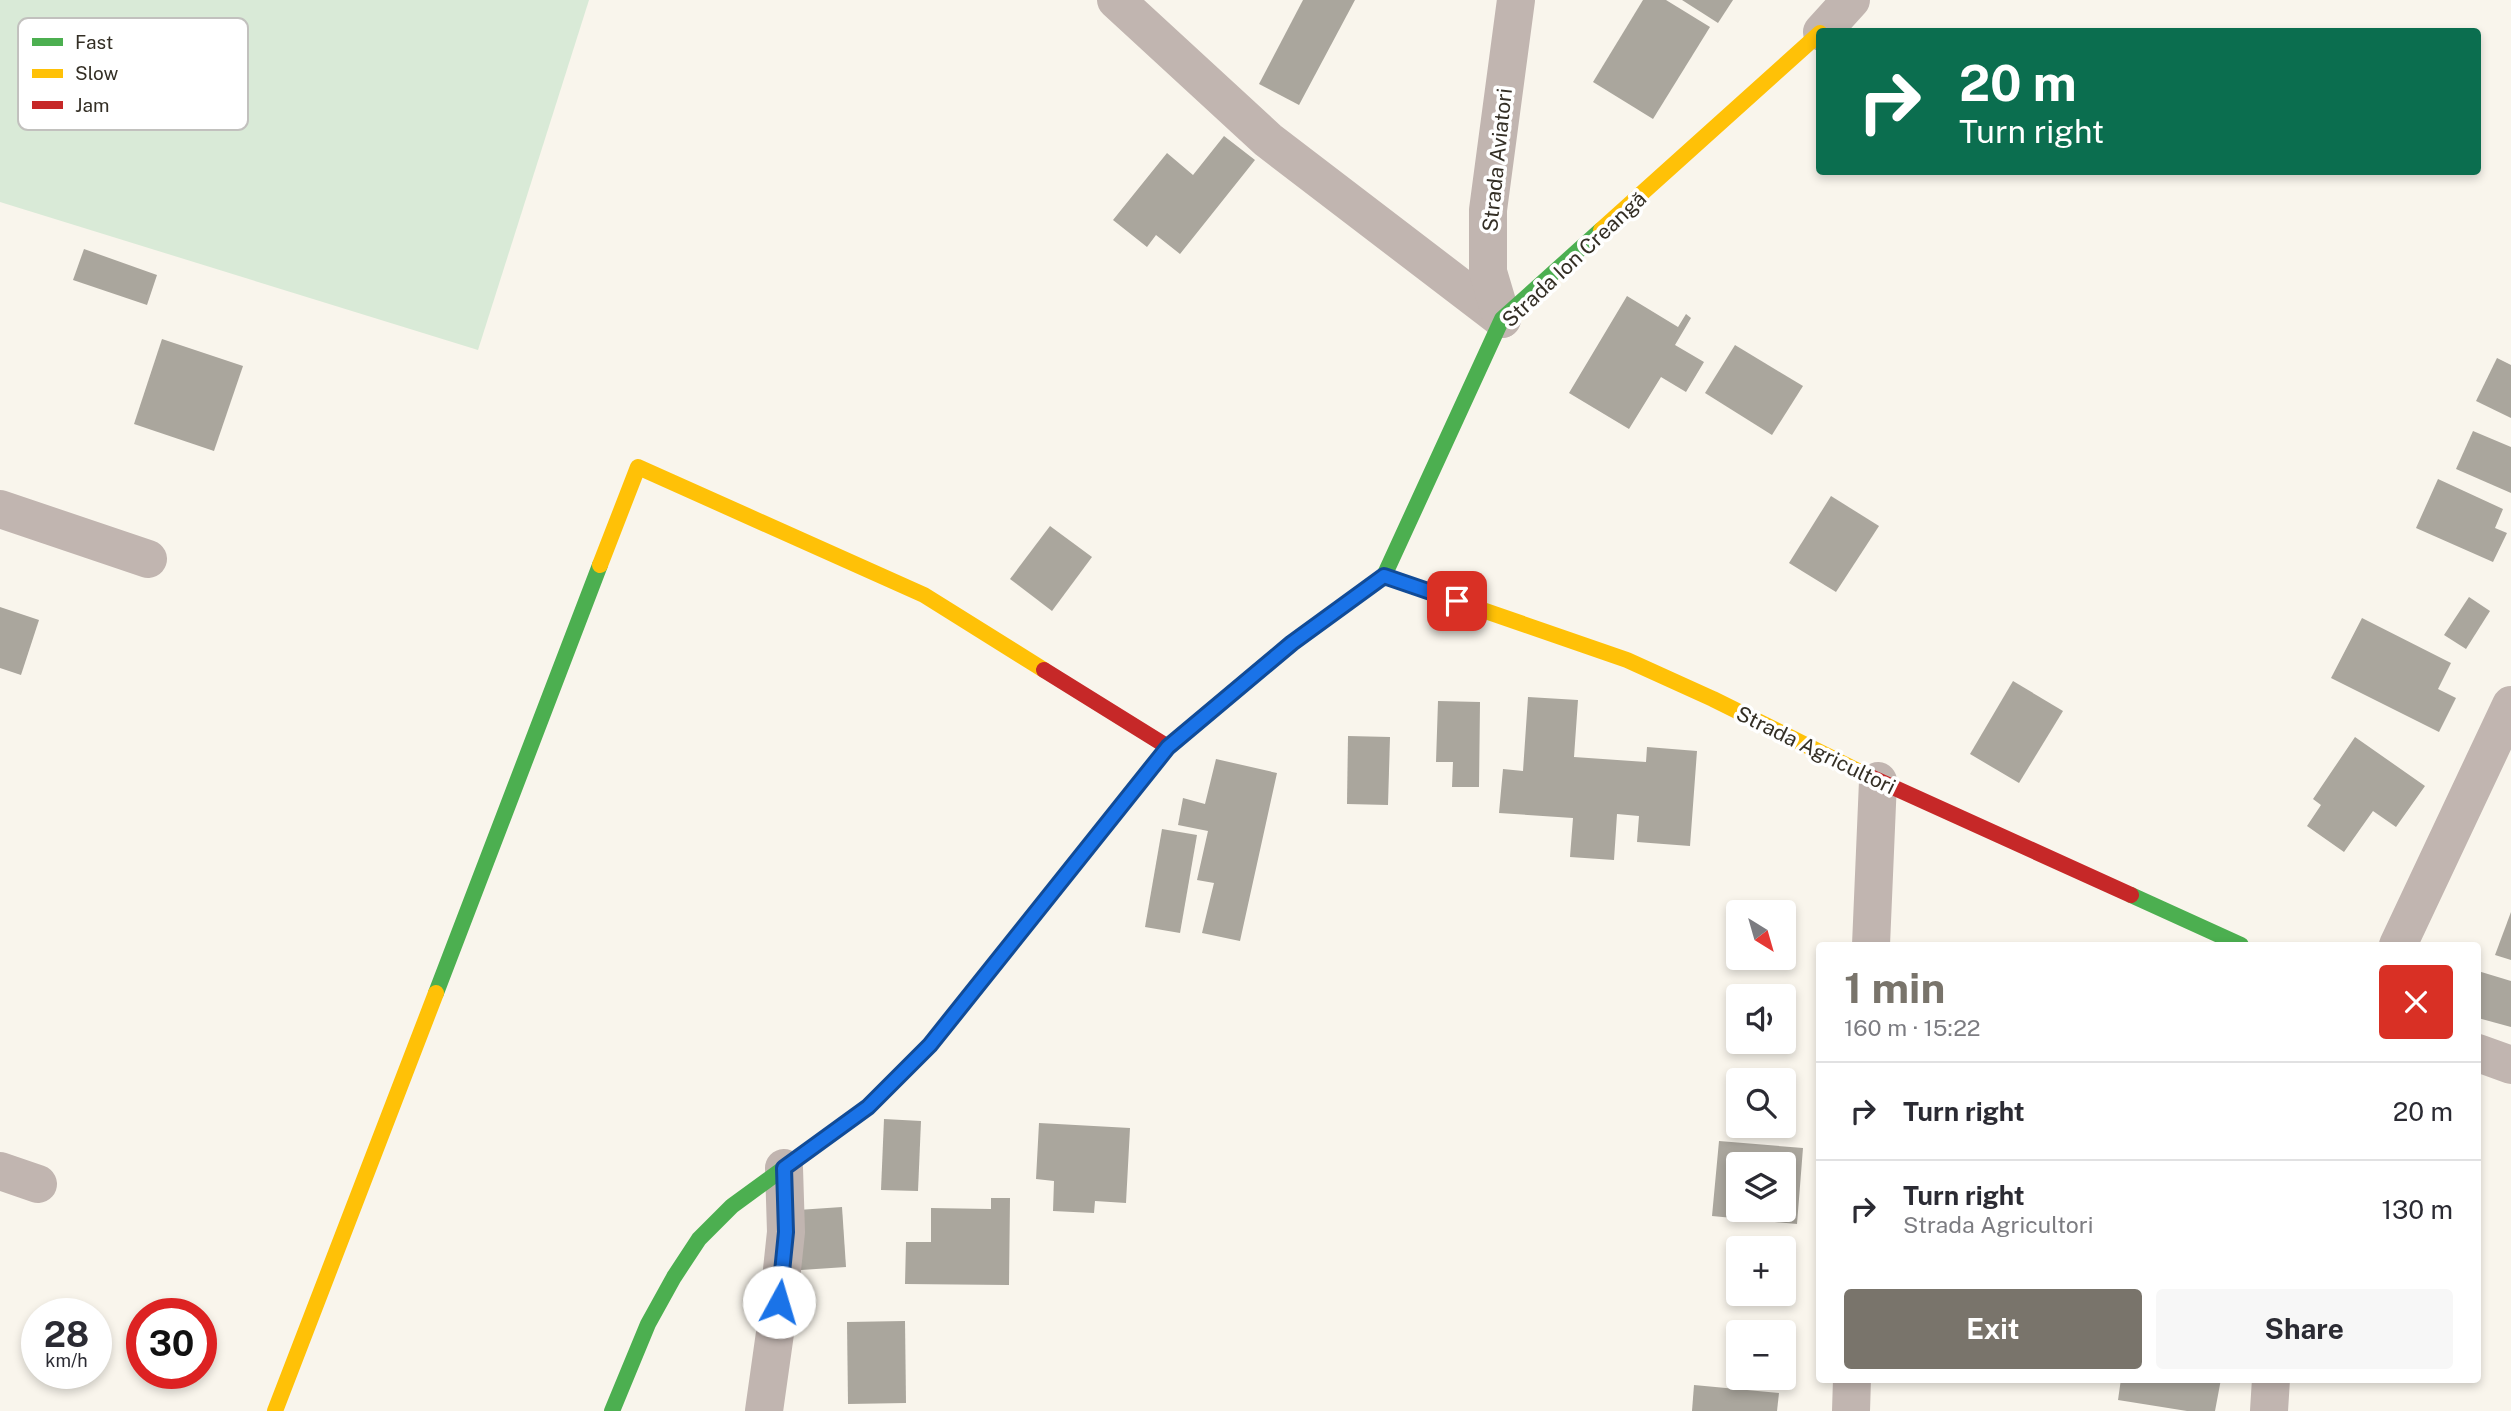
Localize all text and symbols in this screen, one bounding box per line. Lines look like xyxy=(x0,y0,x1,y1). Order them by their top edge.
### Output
legend xyxy=(18,18,248,130)
text: Fast xyxy=(75,31,113,53)
text: 20 m xyxy=(1959,54,2077,112)
icon: right xyxy=(1844,56,1935,147)
text: Slow xyxy=(75,62,119,84)
street label: Strada Aviatori xyxy=(1477,87,1517,233)
text: Jam xyxy=(75,94,109,116)
text: Turn right xyxy=(1959,113,2104,150)
street label: Strada Ion Creangă xyxy=(1497,186,1651,332)
pin xyxy=(1427,571,1487,631)
icon: arrive xyxy=(1438,582,1476,620)
street label: Strada Agricultori xyxy=(1732,701,1900,799)
north arrow xyxy=(1726,900,1796,970)
map controls xyxy=(1726,900,1796,1390)
text: 1 min xyxy=(1844,963,1945,1012)
button: close xyxy=(2379,965,2453,1039)
button: sound xyxy=(1726,984,1796,1054)
text: 160 m · 15:22 xyxy=(1844,1014,1981,1041)
button: search xyxy=(1726,1068,1796,1138)
icon: right xyxy=(1844,1092,1882,1130)
text: Turn right xyxy=(1903,1096,2025,1127)
text: 20 m xyxy=(2393,1096,2453,1127)
button: layers xyxy=(1726,1152,1796,1222)
text: Turn right xyxy=(1903,1180,2025,1211)
icon: right xyxy=(1844,1190,1882,1228)
text: 130 m xyxy=(2381,1194,2453,1225)
text: Strada Agricultori xyxy=(1903,1211,2094,1238)
button: + xyxy=(1726,1236,1796,1306)
position arrow xyxy=(742,1265,816,1339)
button: Exit xyxy=(1844,1289,2142,1369)
button: Share xyxy=(2156,1289,2453,1369)
speed limit sign: 30 xyxy=(126,1298,217,1389)
text: 28 xyxy=(44,1314,89,1355)
button: − xyxy=(1726,1320,1796,1390)
text: km/h xyxy=(45,1350,88,1371)

